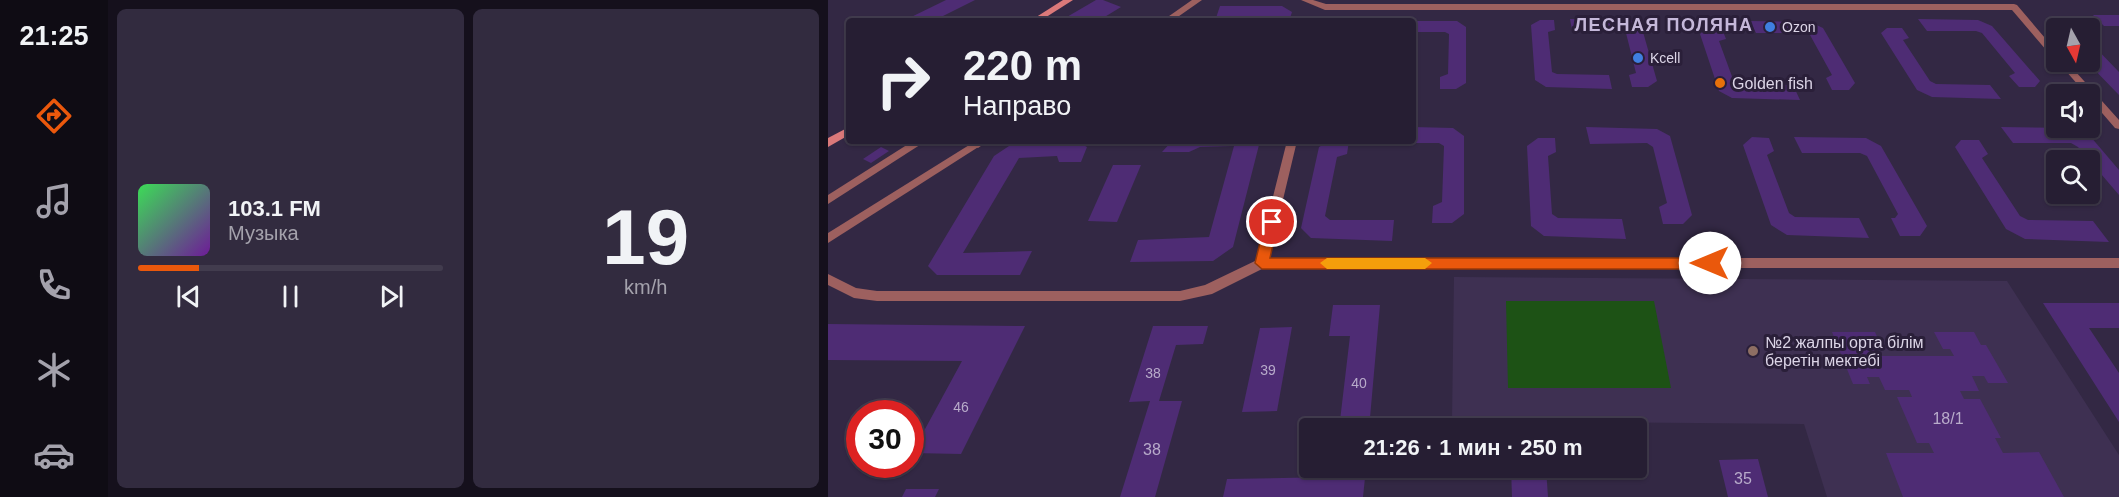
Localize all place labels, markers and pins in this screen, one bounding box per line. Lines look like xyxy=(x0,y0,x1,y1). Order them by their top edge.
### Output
place label: Ozon xyxy=(1782,19,1815,35)
marker: Ozon xyxy=(1763,20,1777,34)
place label: Kcell xyxy=(1650,50,1680,66)
marker: Kcell xyxy=(1631,51,1645,65)
place label: Golden fish xyxy=(1732,75,1813,92)
marker: Golden fish xyxy=(1713,76,1727,90)
pin xyxy=(1246,196,1297,247)
place label: №2 жалпы орта білім беретін мектебі xyxy=(1765,334,1924,369)
marker: №2 жалпы орта білім беретін мектебі xyxy=(1746,344,1760,358)

